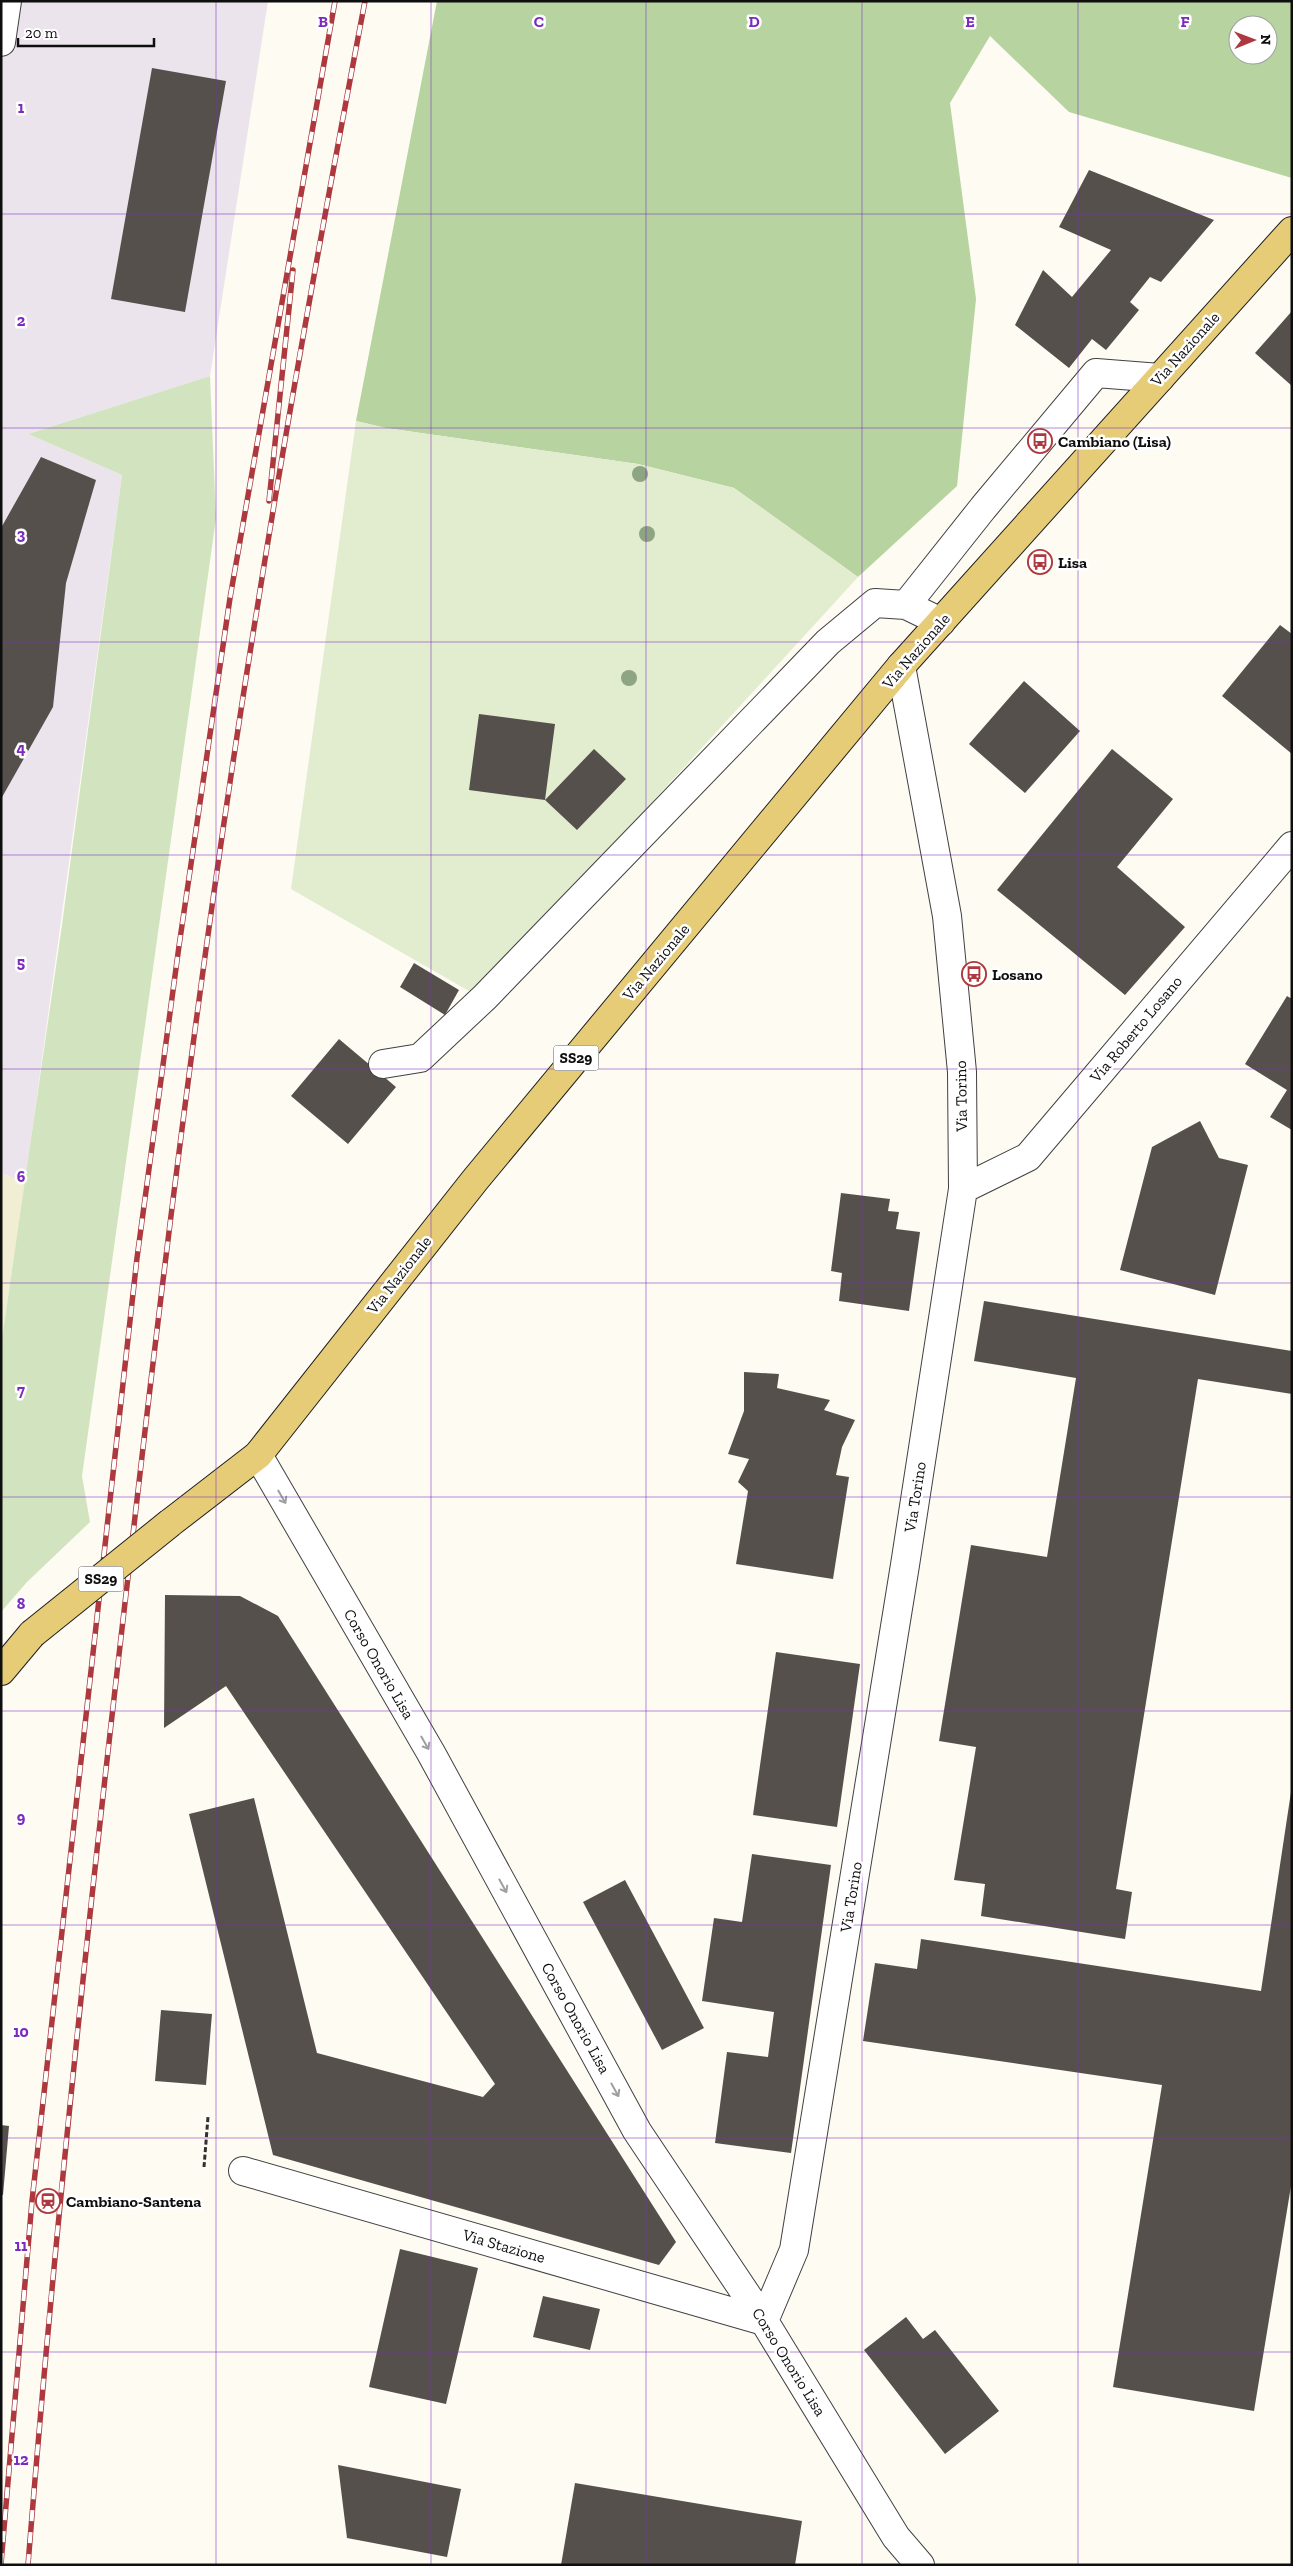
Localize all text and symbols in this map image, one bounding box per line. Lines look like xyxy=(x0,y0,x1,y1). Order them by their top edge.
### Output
text: B xyxy=(318,12,328,31)
text: C xyxy=(534,12,544,31)
text: D xyxy=(748,12,760,31)
text: E xyxy=(965,12,975,31)
text: F xyxy=(1180,12,1190,31)
scale bar xyxy=(18,15,154,47)
north arrow xyxy=(1228,15,1278,65)
text: 20 m xyxy=(25,24,58,42)
text: N xyxy=(1257,34,1274,46)
text: 1 xyxy=(18,98,25,117)
street label: Via Nazionale xyxy=(1146,308,1223,391)
text: 2 xyxy=(17,311,26,330)
bus stop icon: Cambiano (Lisa) xyxy=(1027,428,1053,454)
place label: Cambiano (Lisa) xyxy=(1058,432,1171,451)
text: 3 xyxy=(17,525,26,544)
bus stop icon: Lisa xyxy=(1027,549,1053,575)
place label: Lisa xyxy=(1058,553,1087,572)
street label: Via Nazionale xyxy=(877,609,954,693)
text: 4 xyxy=(16,739,26,758)
street label: Via Nazionale xyxy=(618,920,693,1005)
text: 5 xyxy=(17,953,25,972)
bus stop icon: Losano xyxy=(961,961,987,987)
place label: Losano xyxy=(992,965,1043,984)
street label: Via Roberto Losano xyxy=(1085,972,1186,1087)
road number: SS29 xyxy=(554,1046,598,1070)
street label: Via Torino xyxy=(951,1060,971,1133)
text: 6 xyxy=(17,1167,26,1186)
street label: Via Nazionale xyxy=(362,1232,435,1319)
text: 7 xyxy=(17,1381,25,1400)
street label: Via Torino xyxy=(900,1460,930,1535)
one-way arrow xyxy=(278,1489,288,1503)
road number: SS29 xyxy=(78,1566,124,1592)
text: 8 xyxy=(17,1594,26,1613)
street label: Corso Onorio Lisa xyxy=(340,1605,418,1723)
one-way arrow xyxy=(421,1736,431,1750)
text: 9 xyxy=(17,1808,26,1827)
street label: Via Torino xyxy=(836,1860,866,1935)
one-way arrow xyxy=(499,1878,509,1893)
street label: Corso Onorio Lisa xyxy=(538,1959,615,2077)
text: 10 xyxy=(13,2022,29,2041)
one-way arrow xyxy=(611,2082,620,2097)
station icon: Cambiano-Santena xyxy=(35,2188,61,2214)
place label: Cambiano-Santena xyxy=(66,2192,201,2211)
street label: Via Stazione xyxy=(460,2225,547,2267)
text: 11 xyxy=(15,2236,28,2255)
street label: Corso Onorio Lisa xyxy=(748,2304,830,2420)
text: 12 xyxy=(13,2450,29,2469)

